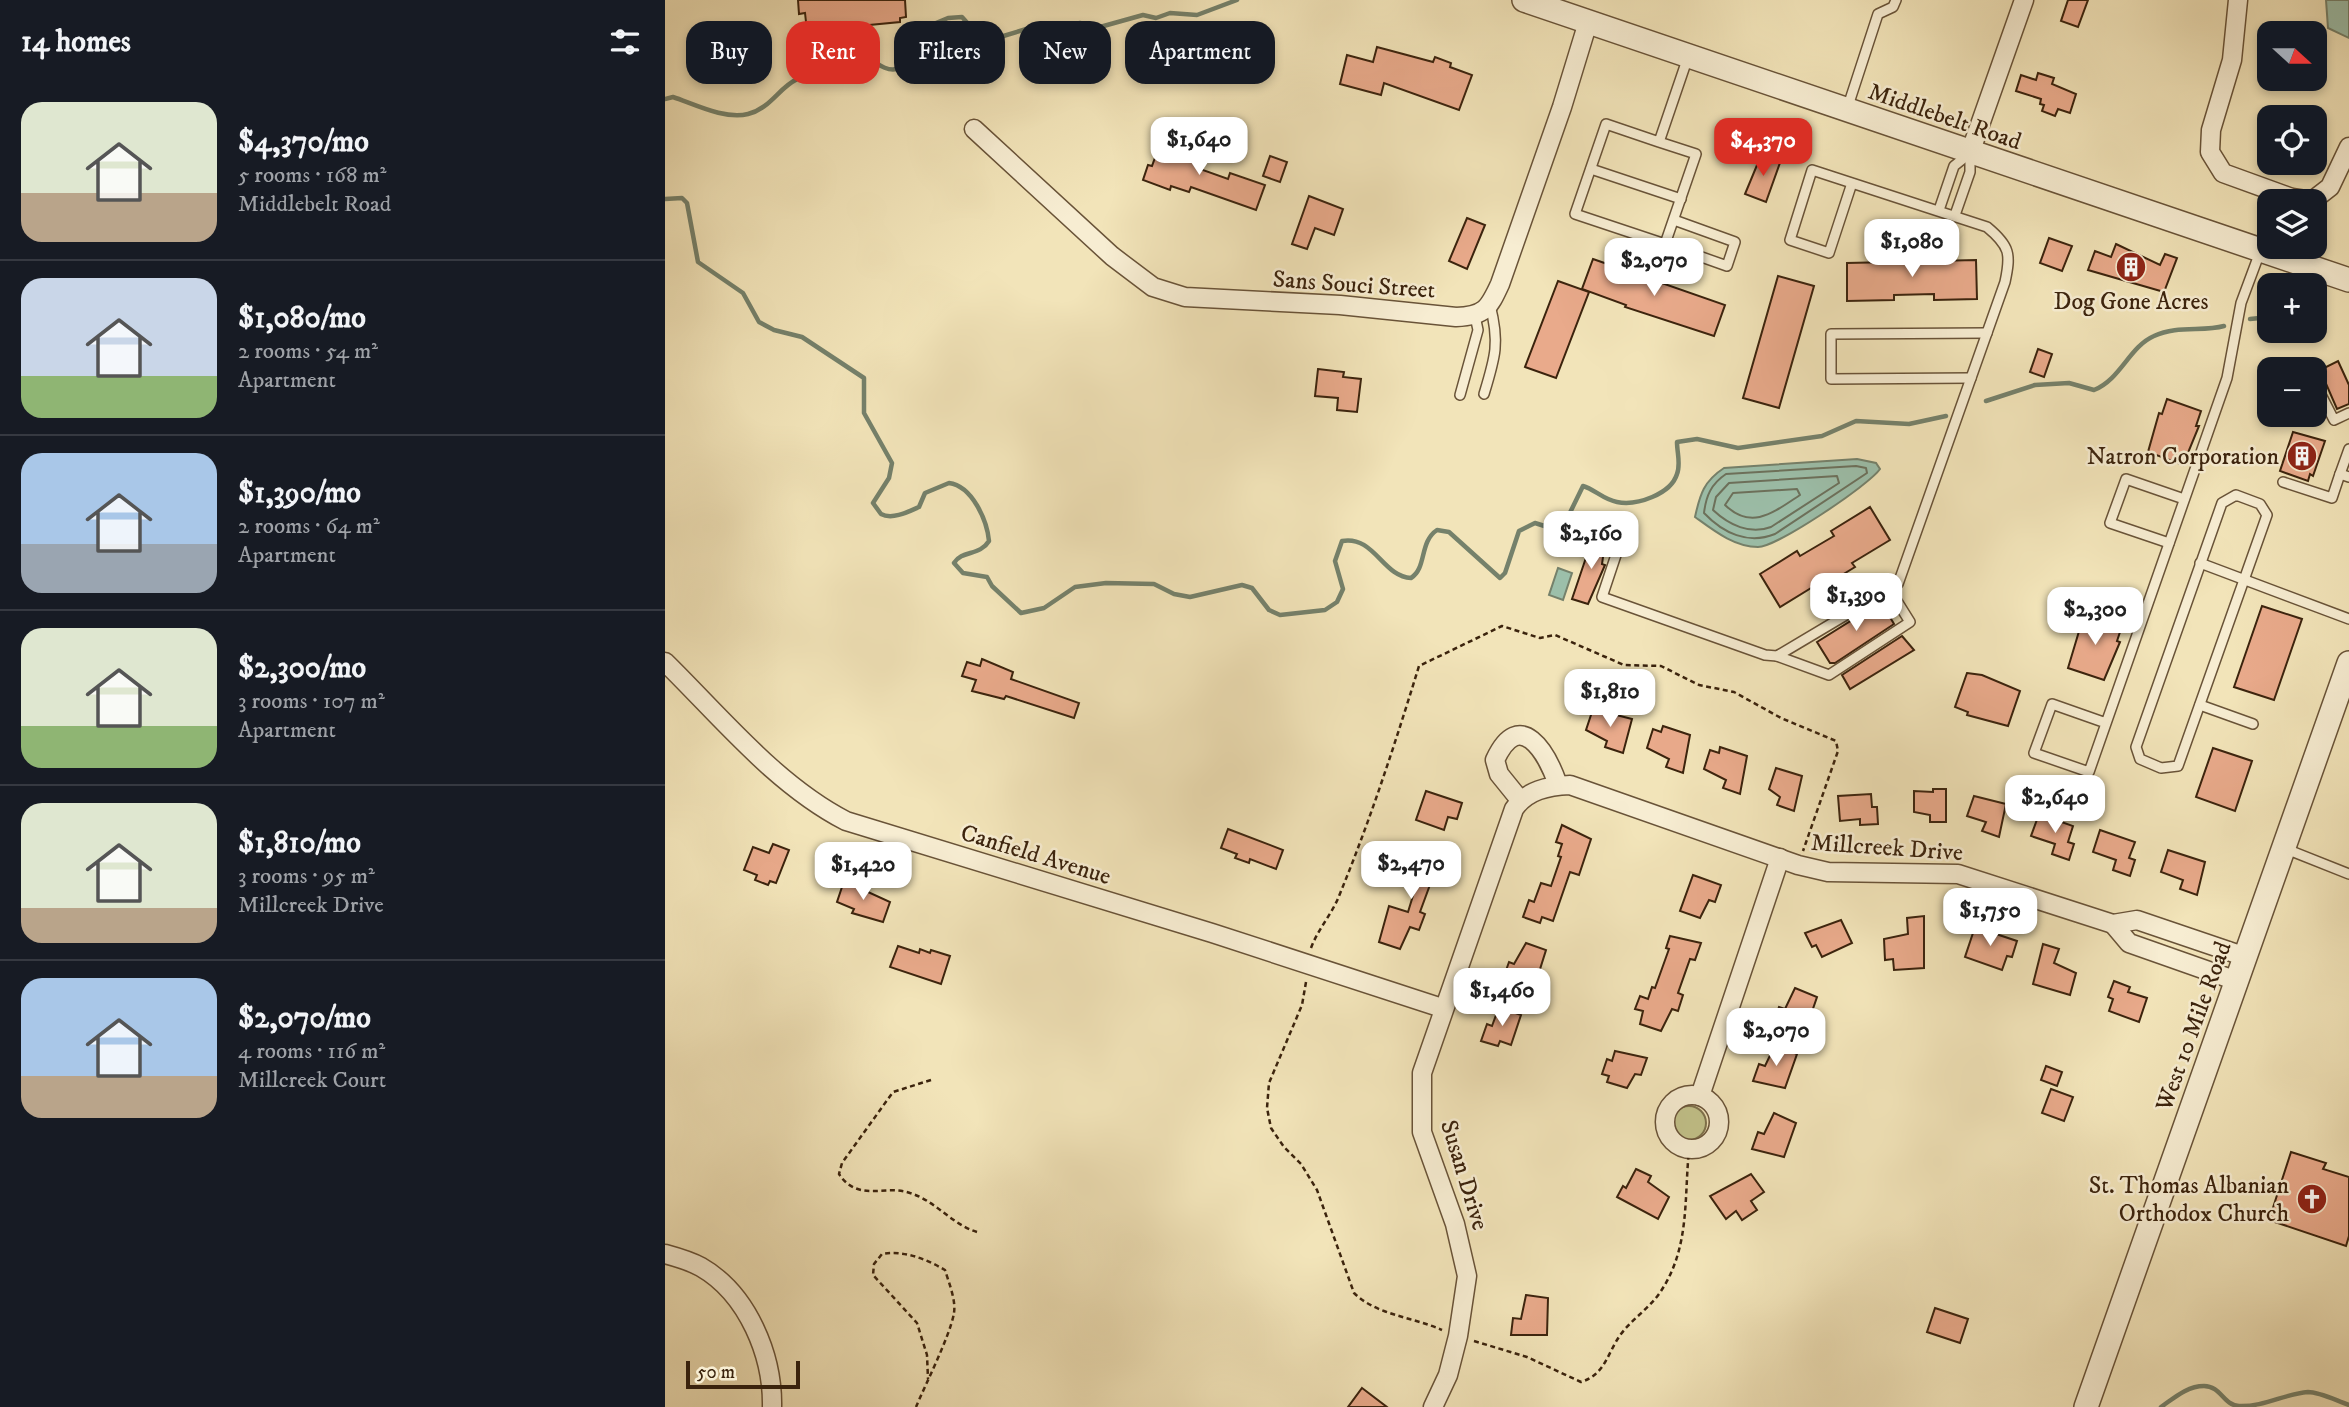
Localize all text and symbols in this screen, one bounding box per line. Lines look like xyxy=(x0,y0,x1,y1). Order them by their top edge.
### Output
chip: Buy xyxy=(686,21,772,84)
chip: Rent xyxy=(786,21,880,84)
chip: Filters xyxy=(894,21,1005,84)
chip: New xyxy=(1019,21,1111,84)
chip: Apartment xyxy=(1125,21,1275,84)
north arrow xyxy=(2257,21,2327,91)
map controls xyxy=(2257,21,2327,427)
icon: filters xyxy=(606,23,644,61)
text: 14 homes xyxy=(21,24,131,61)
street label: Middlebelt Road xyxy=(1864,77,2025,157)
button: locate xyxy=(2257,105,2327,175)
pin: $1,640 xyxy=(1142,118,1256,177)
pin: $4,370 xyxy=(1706,118,1820,178)
text: $4,370/mo xyxy=(238,124,369,161)
text: $1,640 xyxy=(1167,125,1231,154)
text: $4,370 xyxy=(1730,126,1796,155)
icon: home xyxy=(77,130,161,214)
text: 5 rooms · 168 m² xyxy=(238,161,386,190)
button: layers xyxy=(2257,189,2327,259)
text: Middlebelt Road xyxy=(238,190,391,219)
pin: $1,080 xyxy=(1855,219,1969,279)
text: $1,080 xyxy=(1880,227,1944,256)
pin: $2,070 xyxy=(1597,238,1711,298)
text: $2,070 xyxy=(1620,246,1688,275)
building icon: Dog Gone Acres xyxy=(2114,250,2148,284)
street label: Sans Souci Street xyxy=(1272,264,1436,306)
button: + xyxy=(2257,273,2327,343)
place label: Dog Gone Acres xyxy=(2054,287,2208,317)
text: $1,080/mo xyxy=(238,300,366,337)
icon: home xyxy=(77,306,161,390)
text: 2 rooms · 54 m² xyxy=(238,337,378,366)
button: − xyxy=(2257,357,2327,427)
text: Apartment xyxy=(238,366,336,395)
building icon: Natron Corporation xyxy=(2285,439,2319,473)
place label: Natron Corporation xyxy=(2086,442,2279,472)
text: $1,390/mo xyxy=(238,475,361,512)
icon: home xyxy=(77,481,161,565)
text: 2 rooms · 64 m² xyxy=(238,512,380,541)
pin: $2,160 xyxy=(1534,512,1648,571)
text: $2,160 xyxy=(1560,519,1623,548)
text: Apartment xyxy=(238,541,336,570)
pin: $1,390 xyxy=(1799,574,1913,633)
text: $1,390 xyxy=(1826,581,1886,610)
pin: $2,300 xyxy=(2038,588,2152,647)
text: $2,300 xyxy=(2063,595,2127,624)
text: $2,300/mo xyxy=(238,650,366,687)
icon: home xyxy=(77,656,161,740)
pin: $1,810 xyxy=(1553,670,1667,729)
text: $1,810 xyxy=(1580,677,1640,706)
text: 3 rooms · 107 m² xyxy=(238,687,385,716)
text: Apartment xyxy=(238,716,336,745)
pin: $2,640 xyxy=(1998,776,2112,835)
text: $2,640 xyxy=(2021,783,2089,812)
street label: Canfield Avenue xyxy=(957,818,1115,892)
text: $1,810/mo xyxy=(238,825,361,862)
street label: Millcreek Drive xyxy=(1810,828,1964,868)
icon: home xyxy=(77,831,161,915)
pin: $1,420 xyxy=(806,842,920,902)
pin: $2,470 xyxy=(1354,842,1468,901)
text: $2,470 xyxy=(1377,849,1445,878)
text: $1,420 xyxy=(831,850,895,879)
text: 3 rooms · 95 m² xyxy=(238,862,375,891)
pin: $1,750 xyxy=(1933,888,2047,948)
text: Millcreek Drive xyxy=(238,891,384,920)
text: $1,750 xyxy=(1959,896,2021,925)
street label: West 10 Mile Road xyxy=(2149,937,2239,1116)
pin: $1,460 xyxy=(1445,968,1559,1028)
text: $1,460 xyxy=(1469,976,1535,1005)
text: $2,070/mo xyxy=(238,1000,371,1037)
icon: home xyxy=(77,1006,161,1090)
pin: $2,070 xyxy=(1719,1009,1833,1068)
text: $2,070 xyxy=(1742,1016,1810,1045)
text: 4 rooms · 116 m² xyxy=(238,1037,385,1066)
text: Millcreek Court xyxy=(238,1066,386,1095)
street label: Susan Drive xyxy=(1433,1117,1495,1234)
place label: St. Thomas Albanian Orthodox Church xyxy=(2089,1171,2289,1229)
church icon: St. Thomas Albanian Orthodox Church xyxy=(2295,1182,2329,1216)
scale bar xyxy=(686,1358,800,1390)
text: 50 m xyxy=(697,1361,735,1384)

